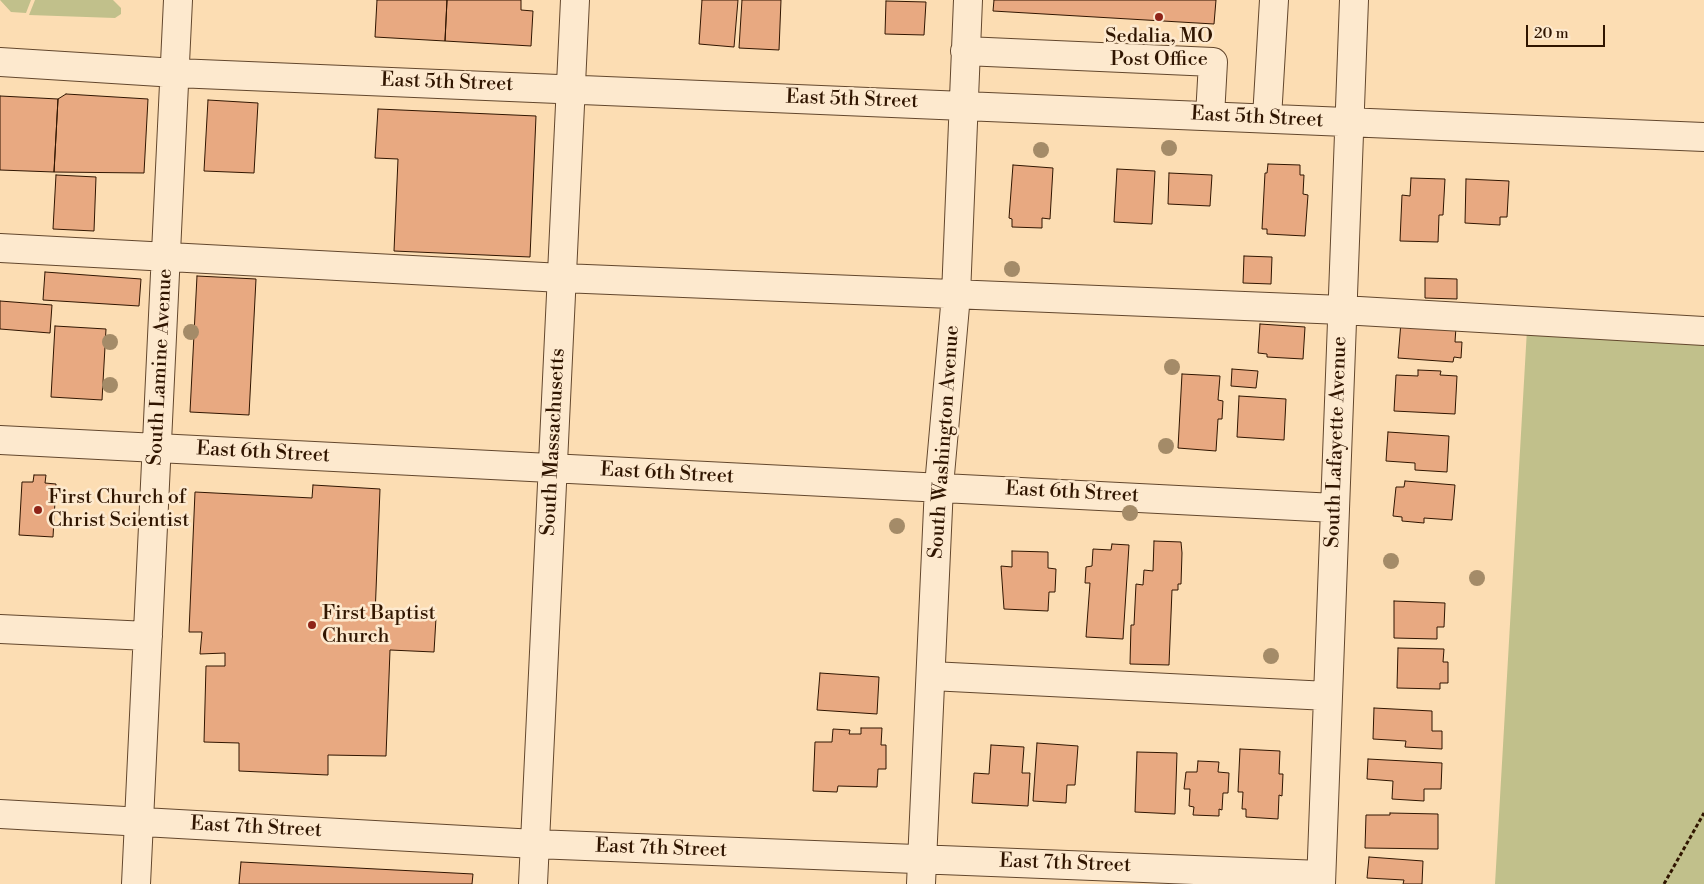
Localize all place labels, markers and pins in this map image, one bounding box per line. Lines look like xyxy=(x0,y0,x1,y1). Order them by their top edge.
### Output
marker: Sedalia, MO Post Office xyxy=(1153,11,1165,23)
place label: Sedalia, MO Post Office xyxy=(1105,25,1213,72)
place label: First Church of Christ Scientist xyxy=(48,486,189,533)
marker: First Church of Christ Scientist xyxy=(32,504,44,516)
place label: First Baptist Church xyxy=(322,602,436,649)
marker: First Baptist Church xyxy=(306,619,318,631)

